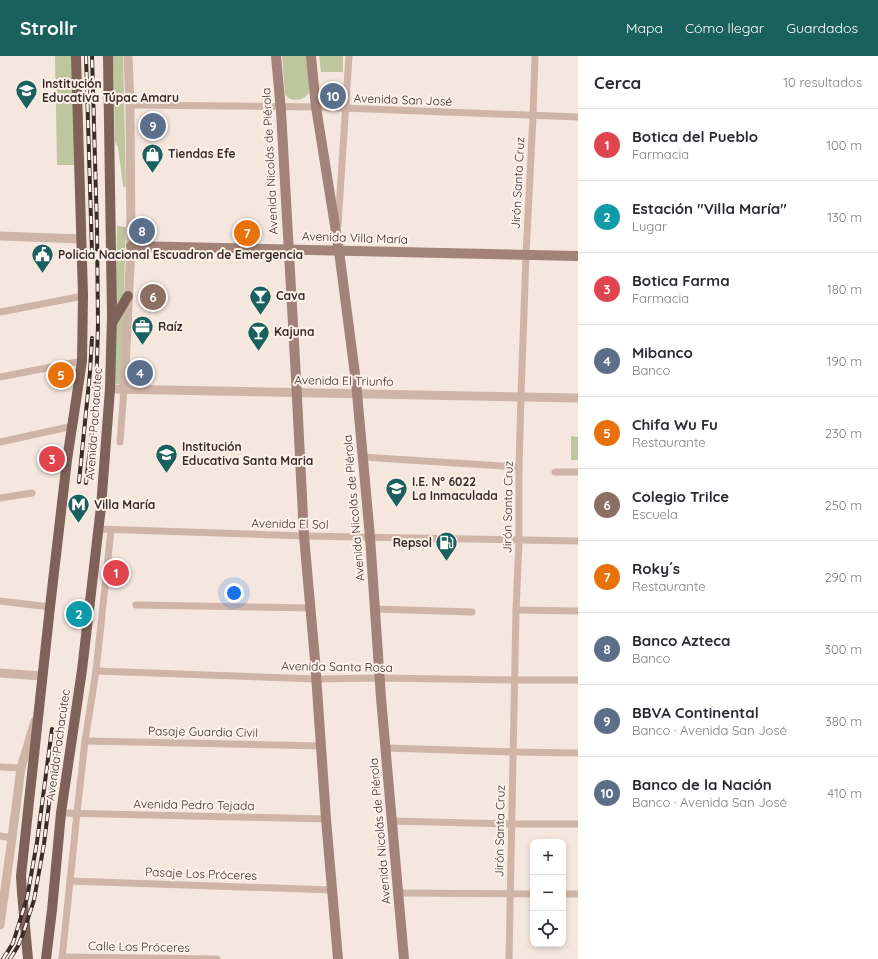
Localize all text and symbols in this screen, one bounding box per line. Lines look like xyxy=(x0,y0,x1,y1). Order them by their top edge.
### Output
text: Strollr xyxy=(20,16,77,40)
text: Mapa xyxy=(626,19,663,37)
text: Cómo llegar xyxy=(685,19,764,37)
text: Guardados xyxy=(786,19,858,37)
text: Cerca xyxy=(594,72,641,93)
text: 10 resultados xyxy=(783,74,862,90)
place label: Institución Educativa Túpac Amaru xyxy=(42,76,179,105)
school or university icon: Institución Educativa Túpac Amaru xyxy=(13,78,39,111)
pin: 10 xyxy=(320,81,346,111)
street label: Avenida Nicolás de Piérola xyxy=(258,87,281,235)
street label: Avenida San José xyxy=(353,90,453,109)
pin: 9 xyxy=(140,111,166,141)
text: Botica del Pueblo xyxy=(632,127,758,146)
street label: Jirón Santa Cruz xyxy=(508,136,527,229)
text: 1 xyxy=(604,137,610,153)
text: 100 m xyxy=(826,137,862,153)
shop icon: Tiendas Efe xyxy=(140,141,166,174)
place label: Tiendas Efe xyxy=(168,146,236,161)
text: Farmacia xyxy=(632,146,689,162)
text: Estación "Villa María" xyxy=(632,199,787,218)
text: 2 xyxy=(603,209,611,225)
text: 130 m xyxy=(827,209,862,225)
pin: 8 xyxy=(129,216,155,246)
pin: 7 xyxy=(234,218,260,248)
text: Lugar xyxy=(632,218,667,234)
street label: Avenida Villa María xyxy=(302,228,408,247)
public building icon: Policia Nacional Escuadron de Emergencia xyxy=(30,242,56,275)
place label: Policia Nacional Escuadron de Emergencia xyxy=(58,247,303,262)
text: Botica Farma xyxy=(632,271,730,290)
text: 3 xyxy=(604,281,610,297)
text: 180 m xyxy=(827,281,862,297)
pin: 6 xyxy=(140,282,166,312)
bar icon: Cava xyxy=(247,283,273,316)
place label: Cava xyxy=(276,288,305,303)
text: Farmacia xyxy=(632,290,689,306)
office icon: Raíz xyxy=(130,314,156,347)
place label: Raíz xyxy=(158,319,183,334)
bar icon: Kajuna xyxy=(246,319,272,352)
place label: Kajuna xyxy=(274,324,314,339)
text: Mibanco xyxy=(632,343,693,362)
text: 4 xyxy=(603,353,611,369)
text: 190 m xyxy=(827,353,862,369)
pin: 4 xyxy=(127,358,153,388)
pin: 5 xyxy=(48,360,74,390)
text: Banco xyxy=(632,362,670,378)
street label: Avenida Pachacútec xyxy=(82,367,105,481)
street label: Avenida El Triunfo xyxy=(294,372,394,389)
text: Chifa Wu Fu xyxy=(632,415,718,434)
text: 5 xyxy=(603,425,611,441)
text: 230 m xyxy=(825,425,862,441)
street label: Avenida Nicolás de Piérola xyxy=(340,434,367,582)
text: Restaurante xyxy=(632,434,706,450)
place label: Institución Educativa Santa Maria xyxy=(182,439,313,468)
school or university icon: Institución Educativa Santa Maria xyxy=(153,441,179,474)
pin: 3 xyxy=(39,444,65,474)
street label: Jirón Santa Cruz xyxy=(499,461,516,553)
place label: I.E. N° 6022 La Inmaculada xyxy=(412,474,498,503)
school or university icon: I.E. N° 6022 La Inmaculada xyxy=(384,476,410,509)
text: Colegio Trilce xyxy=(632,487,729,506)
metro station icon: Villa María xyxy=(65,492,91,525)
place label: Villa María xyxy=(94,497,155,512)
text: 6 xyxy=(603,497,611,513)
text: 250 m xyxy=(825,497,862,513)
text: Escuela xyxy=(632,506,678,522)
street label: Avenida El Sol xyxy=(251,515,329,532)
fuel station icon: Repsol xyxy=(434,530,460,563)
place label: Repsol xyxy=(393,535,432,550)
pin: 1 xyxy=(103,558,129,588)
text: Roky´s xyxy=(632,559,680,578)
text: 7 xyxy=(603,569,611,585)
text: 290 m xyxy=(824,569,862,585)
text: Restaurante xyxy=(632,578,706,594)
your location xyxy=(224,583,244,603)
pin: 2 xyxy=(66,599,92,629)
text: Banco Azteca xyxy=(632,631,731,650)
text: 8 xyxy=(603,641,611,657)
text: 300 m xyxy=(824,641,862,657)
text: Banco xyxy=(632,650,670,666)
street label: Avenida Santa Rosa xyxy=(281,658,393,675)
street label: Avenida Pachacútec xyxy=(42,688,73,802)
text: BBVA Continental xyxy=(632,703,759,722)
text: 9 xyxy=(603,713,611,729)
text: 380 m xyxy=(825,713,862,729)
text: Banco · Avenida San José xyxy=(632,722,787,738)
street label: Pasaje Guardia Civil xyxy=(148,723,258,740)
street label: Avenida Nicolás de Piérola xyxy=(366,757,393,905)
text: Banco de la Nación xyxy=(632,775,772,794)
street label: Jirón Santa Cruz xyxy=(491,785,508,877)
text: 10 xyxy=(600,785,614,801)
text: 410 m xyxy=(827,785,862,801)
text: Banco · Avenida San José xyxy=(632,794,787,810)
street label: Avenida Pedro Tejada xyxy=(133,796,255,813)
map controls xyxy=(530,839,566,947)
button: + xyxy=(530,839,566,875)
street label: Pasaje Los Próceres xyxy=(145,864,258,883)
button: − xyxy=(530,875,566,911)
button: locate xyxy=(530,911,566,947)
street label: Calle Los Próceres xyxy=(88,938,190,955)

